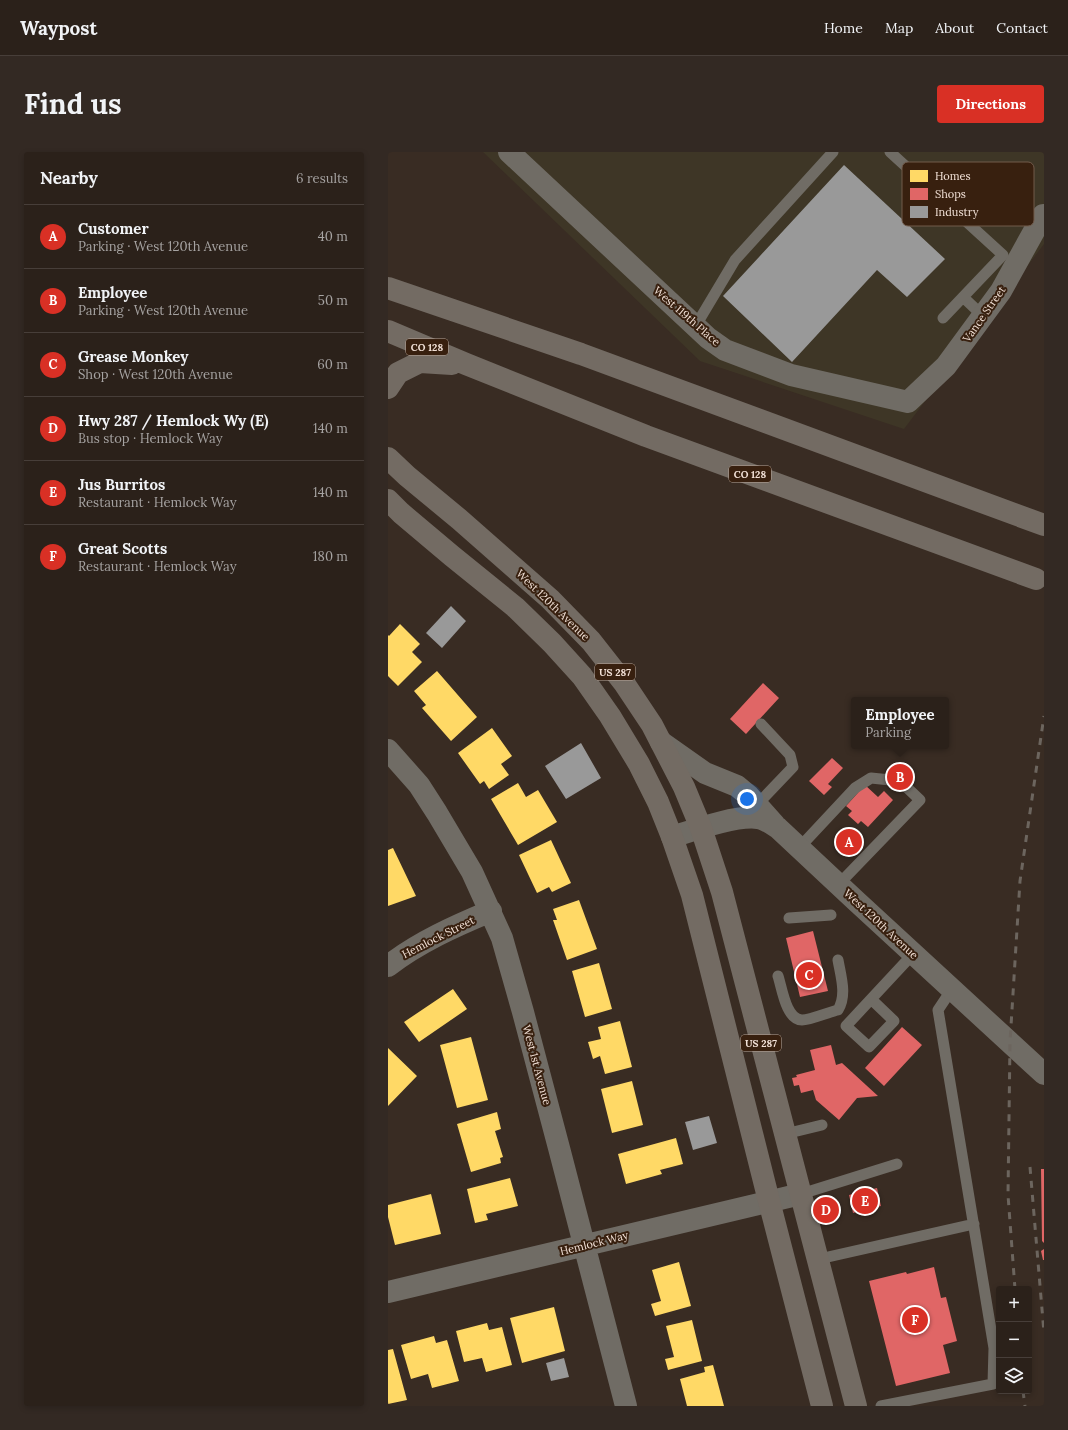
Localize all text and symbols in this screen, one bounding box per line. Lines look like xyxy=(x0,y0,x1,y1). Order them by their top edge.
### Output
text: Waypost xyxy=(20,16,97,40)
text: Home xyxy=(824,19,863,37)
text: Map xyxy=(885,19,913,37)
text: About xyxy=(935,19,974,37)
text: Contact xyxy=(996,19,1048,37)
button: Directions xyxy=(937,85,1044,123)
text: Find us xyxy=(24,86,122,122)
legend xyxy=(902,162,1034,226)
text: Nearby xyxy=(40,167,98,189)
text: Homes xyxy=(935,169,971,183)
text: 6 results xyxy=(296,170,348,187)
text: Shops xyxy=(935,187,966,201)
text: Industry xyxy=(935,205,979,219)
text: Customer xyxy=(78,219,149,238)
text: A xyxy=(49,228,57,245)
text: 40 m xyxy=(318,228,348,245)
text: Parking · West 120th Avenue xyxy=(78,238,248,255)
text: Employee xyxy=(78,283,147,302)
street label: West 119th Place xyxy=(651,283,723,349)
street label: Vance Street xyxy=(959,283,1009,346)
text: B xyxy=(49,292,57,309)
text: 50 m xyxy=(318,292,348,309)
text: Parking · West 120th Avenue xyxy=(78,302,248,319)
road number: CO 128 xyxy=(406,339,448,355)
text: Grease Monkey xyxy=(78,347,189,366)
text: C xyxy=(49,356,57,373)
text: 60 m xyxy=(317,356,348,373)
text: Shop · West 120th Avenue xyxy=(78,366,233,383)
text: Hwy 287 / Hemlock Wy (E) xyxy=(78,411,269,430)
text: D xyxy=(48,420,58,437)
text: 140 m xyxy=(313,420,348,437)
text: Bus stop · Hemlock Way xyxy=(78,430,223,447)
road number: CO 128 xyxy=(729,466,771,482)
text: Jus Burritos xyxy=(78,475,165,494)
text: E xyxy=(49,484,57,501)
text: 140 m xyxy=(313,484,348,501)
text: Restaurant · Hemlock Way xyxy=(78,494,237,511)
text: Great Scotts xyxy=(78,539,167,558)
text: F xyxy=(49,548,57,565)
text: 180 m xyxy=(313,548,348,565)
text: Restaurant · Hemlock Way xyxy=(78,558,237,575)
street label: West 120th Avenue xyxy=(513,566,593,644)
road number: US 287 xyxy=(595,664,635,680)
popup xyxy=(851,697,949,749)
text: Employee xyxy=(865,705,935,724)
text: Parking xyxy=(865,724,911,741)
pin: B xyxy=(887,762,913,792)
your location xyxy=(737,789,757,809)
pin: A xyxy=(836,827,862,857)
street label: West 120th Avenue xyxy=(841,886,921,962)
street label: Hemlock Street xyxy=(399,912,477,961)
pin: C xyxy=(796,960,822,990)
street label: West 1st Avenue xyxy=(520,1023,554,1107)
road number: US 287 xyxy=(741,1035,781,1051)
pin: E xyxy=(852,1186,878,1216)
pin: D xyxy=(813,1195,839,1225)
street label: Hemlock Way xyxy=(558,1228,630,1258)
map controls xyxy=(996,1286,1032,1394)
button: + xyxy=(996,1286,1032,1322)
pin: F xyxy=(902,1305,928,1335)
button: − xyxy=(996,1322,1032,1358)
button: layers xyxy=(996,1358,1032,1394)

